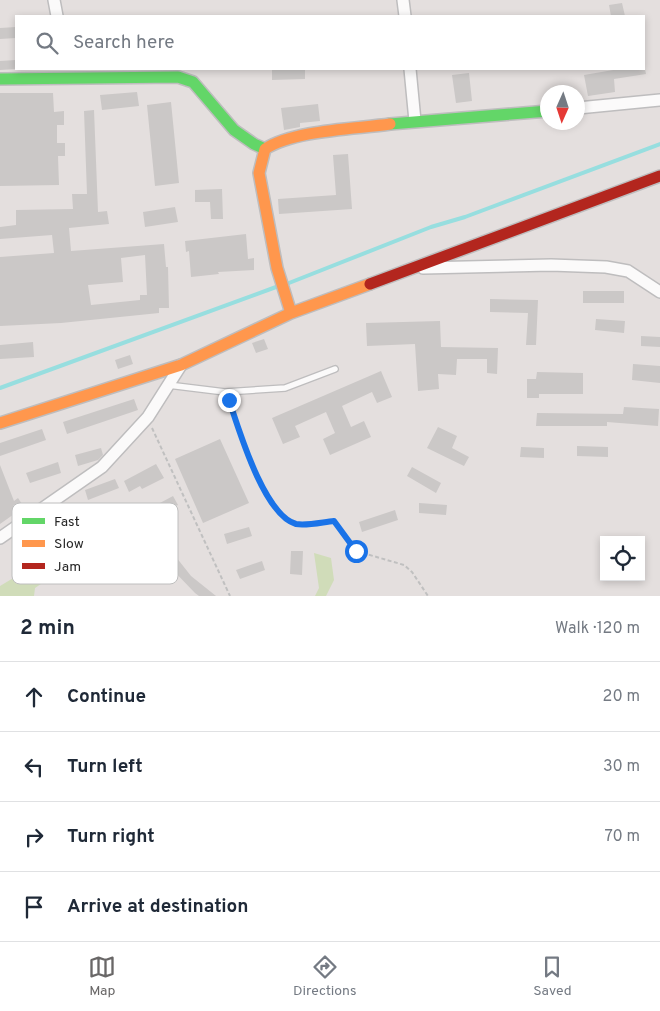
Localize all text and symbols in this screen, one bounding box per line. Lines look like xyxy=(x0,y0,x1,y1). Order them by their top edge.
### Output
search box xyxy=(15,15,645,70)
icon: search xyxy=(33,29,61,57)
text: Search here xyxy=(73,31,175,55)
north arrow xyxy=(540,85,585,130)
route end xyxy=(218,389,241,412)
legend xyxy=(12,503,178,584)
text: Fast xyxy=(54,514,80,531)
text: Slow xyxy=(54,536,84,553)
map controls xyxy=(600,536,645,581)
button: locate xyxy=(600,536,645,581)
route start xyxy=(345,540,368,563)
text: Jam xyxy=(54,559,81,576)
text: 2 min xyxy=(20,615,75,642)
text: Walk · 120 m xyxy=(555,619,640,639)
icon: ahead xyxy=(20,683,48,711)
text: Continue xyxy=(67,685,146,709)
text: 20 m xyxy=(603,687,640,707)
icon: left xyxy=(20,753,48,781)
text: Turn left xyxy=(67,755,143,779)
text: 30 m xyxy=(603,757,640,777)
icon: right xyxy=(20,823,48,851)
text: Turn right xyxy=(67,825,155,849)
text: 70 m xyxy=(605,827,640,847)
icon: arrive xyxy=(20,893,48,921)
text: Arrive at destination xyxy=(67,895,248,919)
tab: Map xyxy=(88,953,116,1000)
tab: Directions xyxy=(293,953,357,1000)
tab: Saved xyxy=(533,953,572,1000)

